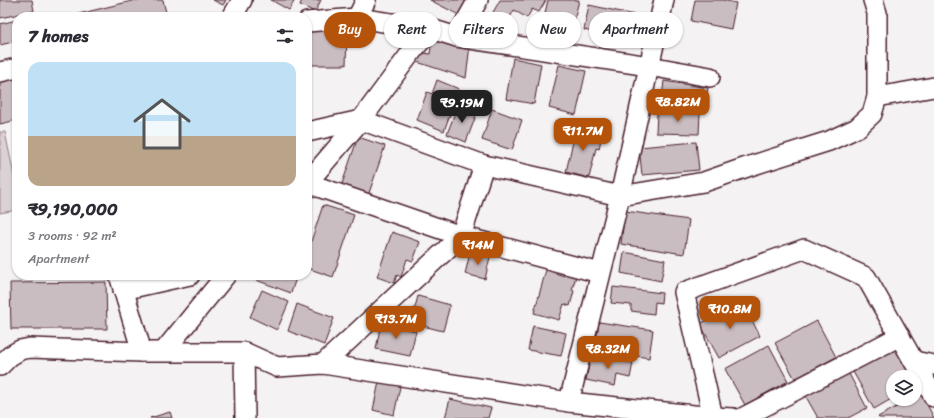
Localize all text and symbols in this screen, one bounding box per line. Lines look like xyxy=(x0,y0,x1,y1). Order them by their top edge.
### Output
chip: Buy xyxy=(324,12,376,48)
chip: Rent xyxy=(384,12,441,48)
chip: Filters xyxy=(449,12,518,48)
chip: New xyxy=(526,12,581,48)
chip: Apartment xyxy=(589,12,683,48)
text: 7 homes xyxy=(28,21,88,51)
icon: filters xyxy=(274,25,296,47)
icon: home xyxy=(126,88,198,160)
pin: ₹8.82M xyxy=(645,89,711,123)
pin: ₹9.19M xyxy=(429,90,495,124)
text: ₹8.82M xyxy=(656,90,701,113)
text: ₹9.19M xyxy=(440,91,484,114)
pin: ₹11.7M xyxy=(550,118,616,152)
text: ₹11.7M xyxy=(563,119,603,142)
text: ₹9,190,000 xyxy=(28,194,118,224)
text: 3 rooms · 92 m² xyxy=(28,224,117,247)
pin: ₹14M xyxy=(454,232,502,266)
text: ₹14M xyxy=(462,233,494,256)
text: Apartment xyxy=(28,247,89,270)
pin: ₹10.8M xyxy=(697,296,763,330)
text: ₹10.8M xyxy=(708,297,752,320)
pin: ₹13.7M xyxy=(363,306,429,340)
text: ₹13.7M xyxy=(375,307,417,330)
pin: ₹8.32M xyxy=(575,336,641,370)
text: ₹8.32M xyxy=(586,337,630,360)
map controls xyxy=(886,370,922,406)
button: layers xyxy=(886,370,922,406)

